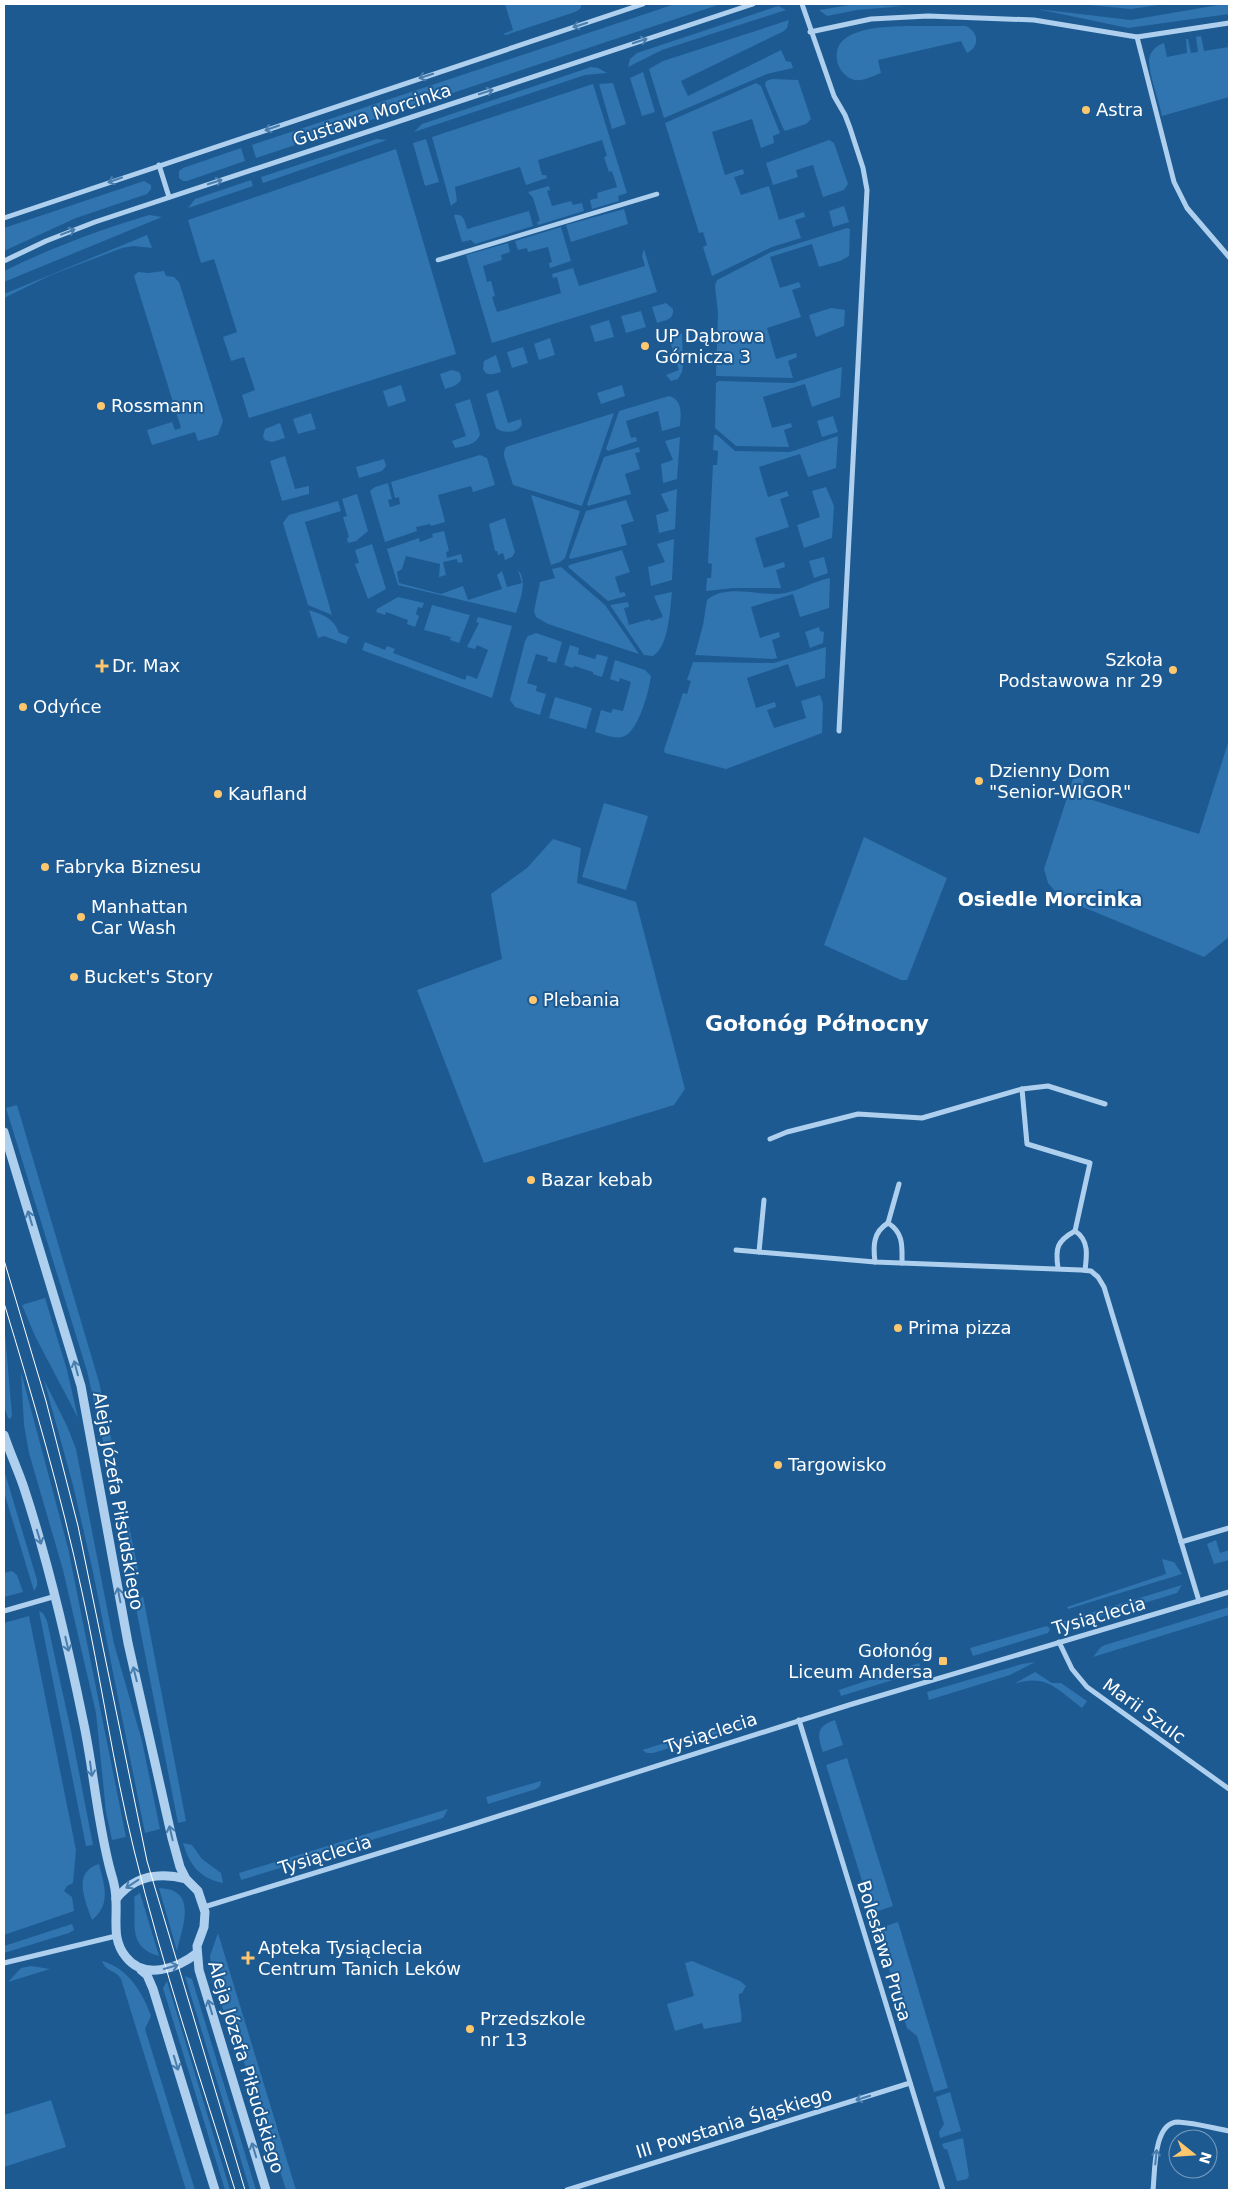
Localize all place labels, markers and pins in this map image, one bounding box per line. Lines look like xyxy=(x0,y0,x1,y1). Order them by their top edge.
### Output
place label: Astra xyxy=(1096,99,1143,120)
marker: Astra xyxy=(1080,104,1092,116)
place label: UP Dąbrowa Górnicza 3 xyxy=(655,325,765,367)
marker: UP Dąbrowa Górnicza 3 xyxy=(639,340,651,352)
place label: Rossmann xyxy=(111,395,204,416)
marker: Rossmann xyxy=(95,400,107,412)
place label: Szkoła Podstawowa nr 29 xyxy=(998,649,1163,691)
place label: Dr. Max xyxy=(112,655,181,676)
marker: Dr. Max xyxy=(96,660,108,672)
marker: Szkoła Podstawowa nr 29 xyxy=(1167,664,1179,676)
place label: Odyńce xyxy=(33,696,102,717)
marker: Odyńce xyxy=(17,701,29,713)
place label: Dzienny Dom "Senior-WIGOR" xyxy=(989,760,1131,802)
marker: Dzienny Dom "Senior-WIGOR" xyxy=(973,775,985,787)
place label: Kaufland xyxy=(228,783,307,804)
marker: Kaufland xyxy=(212,788,224,800)
place label: Fabryka Biznesu xyxy=(55,856,201,877)
marker: Fabryka Biznesu xyxy=(39,861,51,873)
place label: Manhattan Car Wash xyxy=(91,896,188,938)
marker: Manhattan Car Wash xyxy=(75,911,87,923)
place label: Bucket's Story xyxy=(84,966,214,987)
marker: Bucket's Story xyxy=(68,971,80,983)
place label: Plebania xyxy=(543,989,620,1010)
marker: Plebania xyxy=(527,994,539,1006)
place label: Bazar kebab xyxy=(541,1169,653,1190)
marker: Bazar kebab xyxy=(525,1174,537,1186)
place label: Prima pizza xyxy=(908,1317,1012,1338)
marker: Prima pizza xyxy=(892,1322,904,1334)
place label: Targowisko xyxy=(787,1454,886,1475)
marker: Targowisko xyxy=(772,1459,784,1471)
place label: Gołonóg Liceum Andersa xyxy=(788,1640,933,1682)
marker: Gołonóg Liceum Andersa xyxy=(937,1655,949,1667)
place label: Apteka Tysiąclecia Centrum Tanich Leków xyxy=(258,1937,461,1979)
marker: Apteka Tysiąclecia Centrum Tanich Leków xyxy=(242,1952,254,1964)
place label: Przedszkole nr 13 xyxy=(480,2008,586,2050)
marker: Przedszkole nr 13 xyxy=(464,2023,476,2035)

